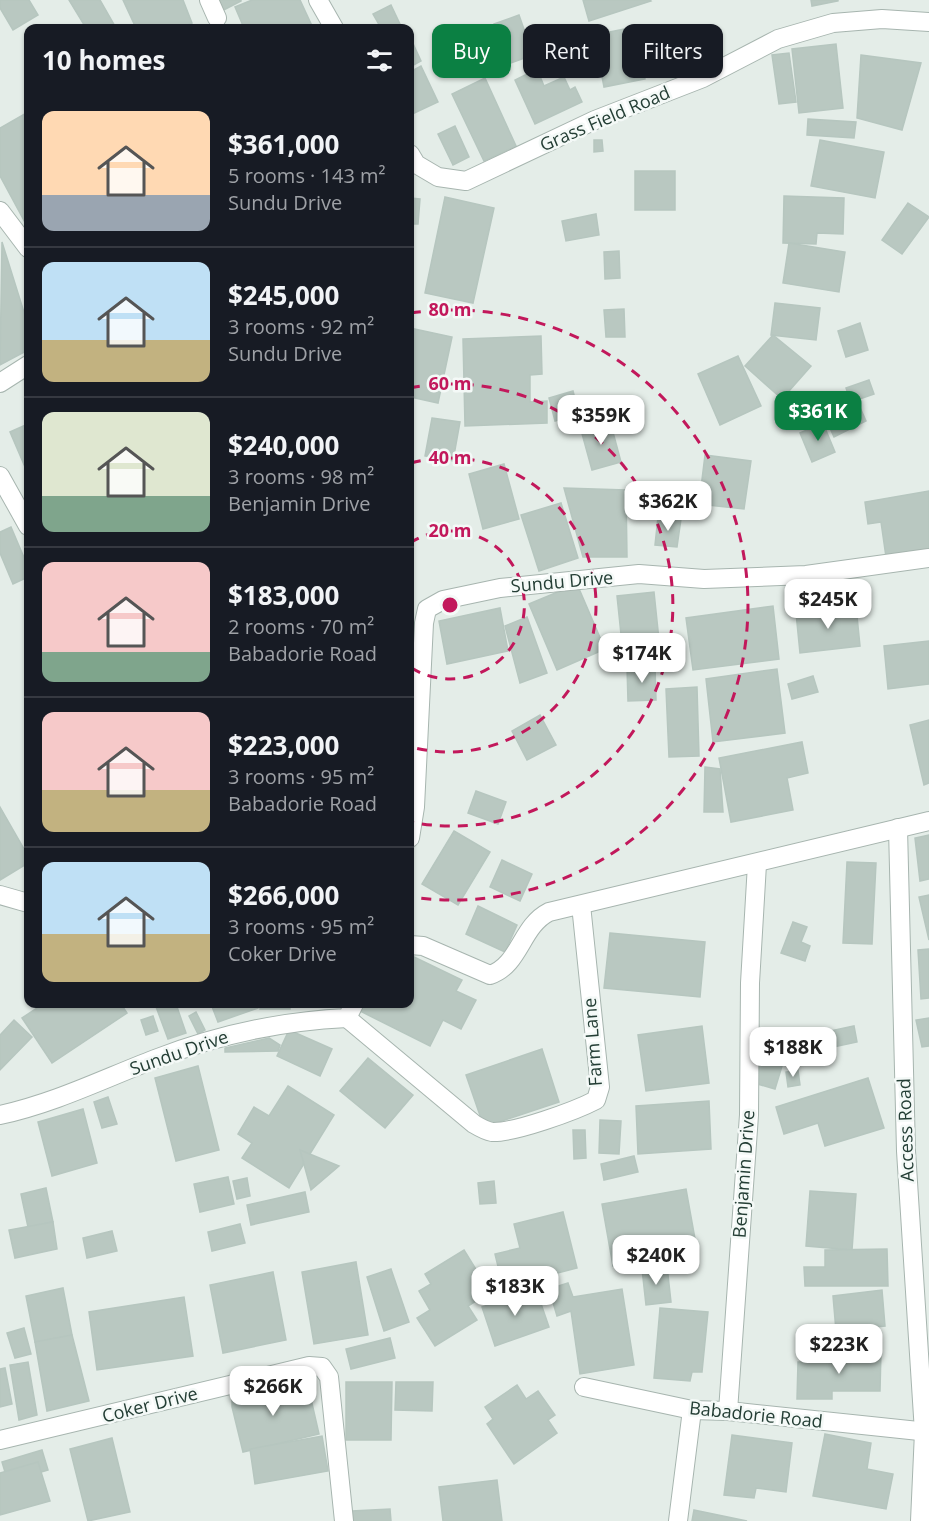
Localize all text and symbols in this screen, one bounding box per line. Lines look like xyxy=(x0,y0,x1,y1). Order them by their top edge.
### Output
chip: Buy xyxy=(432,24,511,78)
chip: Rent xyxy=(523,24,610,78)
chip: Filters xyxy=(622,24,723,78)
text: 10 homes xyxy=(42,42,166,78)
icon: filters xyxy=(363,44,396,77)
street label: Grass Field Road xyxy=(536,80,673,156)
text: $361,000 xyxy=(228,126,339,162)
icon: home xyxy=(90,135,162,207)
text: 5 rooms · 143 m² xyxy=(228,162,386,189)
text: Sundu Drive xyxy=(228,189,342,216)
text: $245,000 xyxy=(228,277,339,313)
icon: home xyxy=(90,286,162,358)
text: 80 m xyxy=(429,297,471,321)
text: 3 rooms · 92 m² xyxy=(228,313,374,340)
text: Sundu Drive xyxy=(228,340,342,367)
text: 60 m xyxy=(429,371,471,395)
pin: $361K xyxy=(776,391,860,442)
pin: $359K xyxy=(559,395,643,446)
text: $361K xyxy=(788,397,848,424)
text: $359K xyxy=(571,401,631,428)
text: $240,000 xyxy=(228,427,339,463)
icon: home xyxy=(90,436,162,508)
text: 40 m xyxy=(429,445,471,469)
text: 3 rooms · 98 m² xyxy=(228,463,374,490)
pin: $362K xyxy=(626,481,710,532)
text: $362K xyxy=(638,487,698,514)
text: Benjamin Drive xyxy=(228,490,371,517)
text: 20 m xyxy=(429,518,471,542)
street label: Sundu Drive xyxy=(510,565,614,597)
text: $183,000 xyxy=(228,577,339,613)
pin: $245K xyxy=(786,579,870,630)
text: $245K xyxy=(798,585,858,612)
icon: home xyxy=(90,586,162,658)
centre of rings xyxy=(440,595,460,615)
text: 2 rooms · 70 m² xyxy=(228,613,374,640)
pin: $174K xyxy=(600,633,684,684)
text: $174K xyxy=(612,639,672,666)
text: Babadorie Road xyxy=(228,640,377,667)
text: $223,000 xyxy=(228,727,339,763)
icon: home xyxy=(90,736,162,808)
text: 3 rooms · 95 m² xyxy=(228,763,374,790)
text: Babadorie Road xyxy=(228,790,377,817)
text: $266,000 xyxy=(228,877,339,913)
icon: home xyxy=(90,886,162,958)
text: 3 rooms · 95 m² xyxy=(228,913,374,940)
text: Coker Drive xyxy=(228,940,337,967)
street label: Farm Lane xyxy=(577,997,607,1087)
street label: Sundu Drive xyxy=(126,1024,231,1080)
pin: $188K xyxy=(751,1027,835,1078)
text: $188K xyxy=(763,1033,823,1060)
street label: Access Road xyxy=(891,1078,919,1182)
street label: Benjamin Drive xyxy=(727,1109,759,1239)
pin: $240K xyxy=(614,1235,698,1286)
text: $240K xyxy=(626,1241,686,1268)
pin: $183K xyxy=(473,1266,557,1317)
text: $183K xyxy=(485,1272,545,1299)
pin: $223K xyxy=(797,1324,881,1375)
text: $223K xyxy=(809,1330,869,1357)
pin: $266K xyxy=(231,1366,315,1417)
text: $266K xyxy=(243,1372,303,1399)
street label: Coker Drive xyxy=(99,1381,200,1428)
street label: Babadorie Road xyxy=(688,1395,824,1433)

